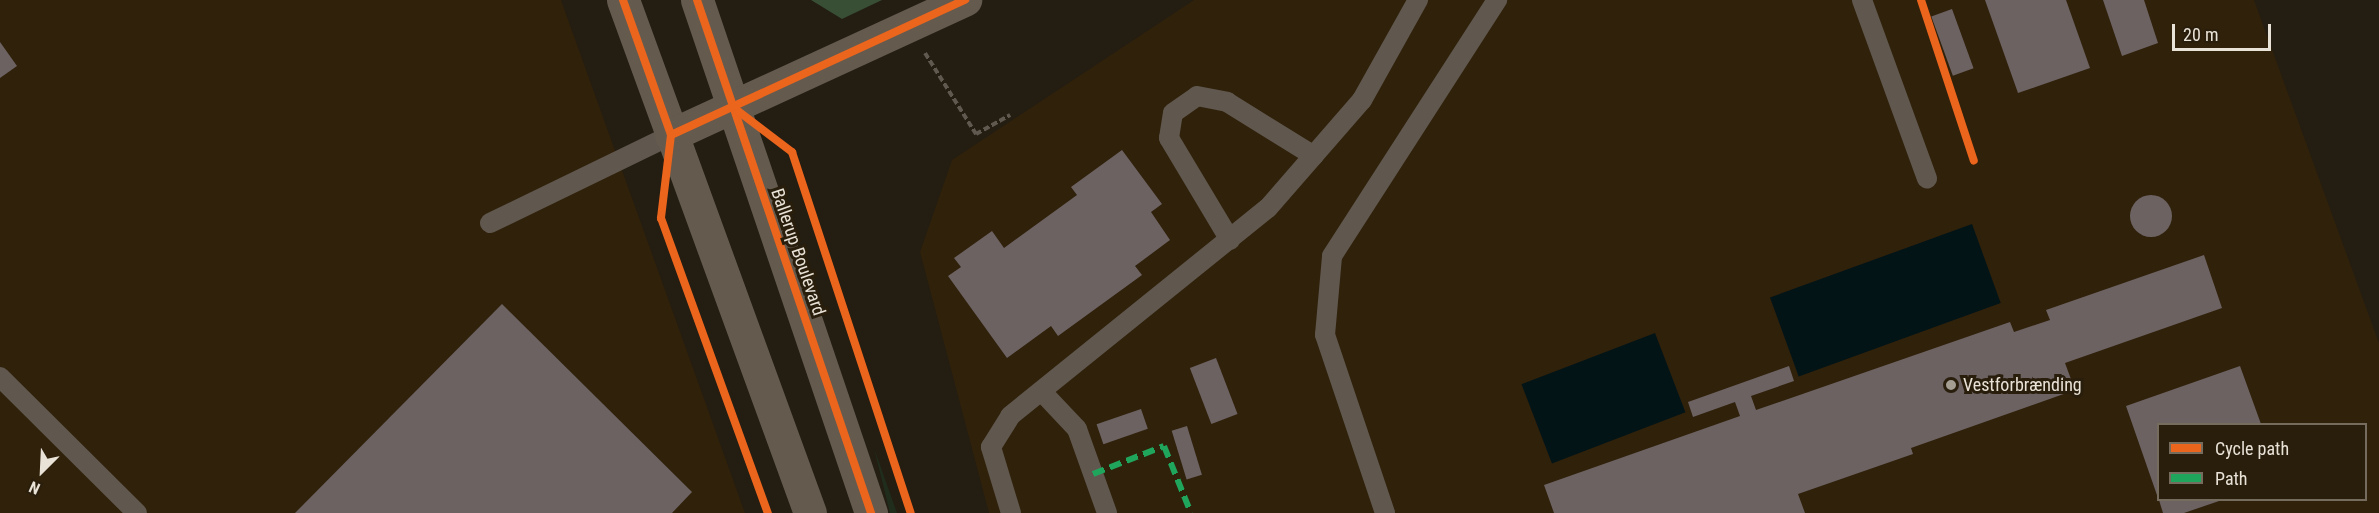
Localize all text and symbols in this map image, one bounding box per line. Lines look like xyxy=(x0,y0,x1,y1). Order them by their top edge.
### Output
scale bar xyxy=(2175,12,2274,50)
text: 20 m xyxy=(2183,24,2218,45)
street label: Ballerup Boulevard xyxy=(766,186,830,318)
place label: Vestforbrænding xyxy=(1963,374,2082,396)
marker: Vestforbrænding xyxy=(1944,378,1958,392)
legend xyxy=(2157,423,2367,501)
text: Cycle path xyxy=(2215,438,2289,459)
north arrow xyxy=(12,441,72,501)
text: Path xyxy=(2215,468,2248,489)
text: N xyxy=(26,477,43,499)

